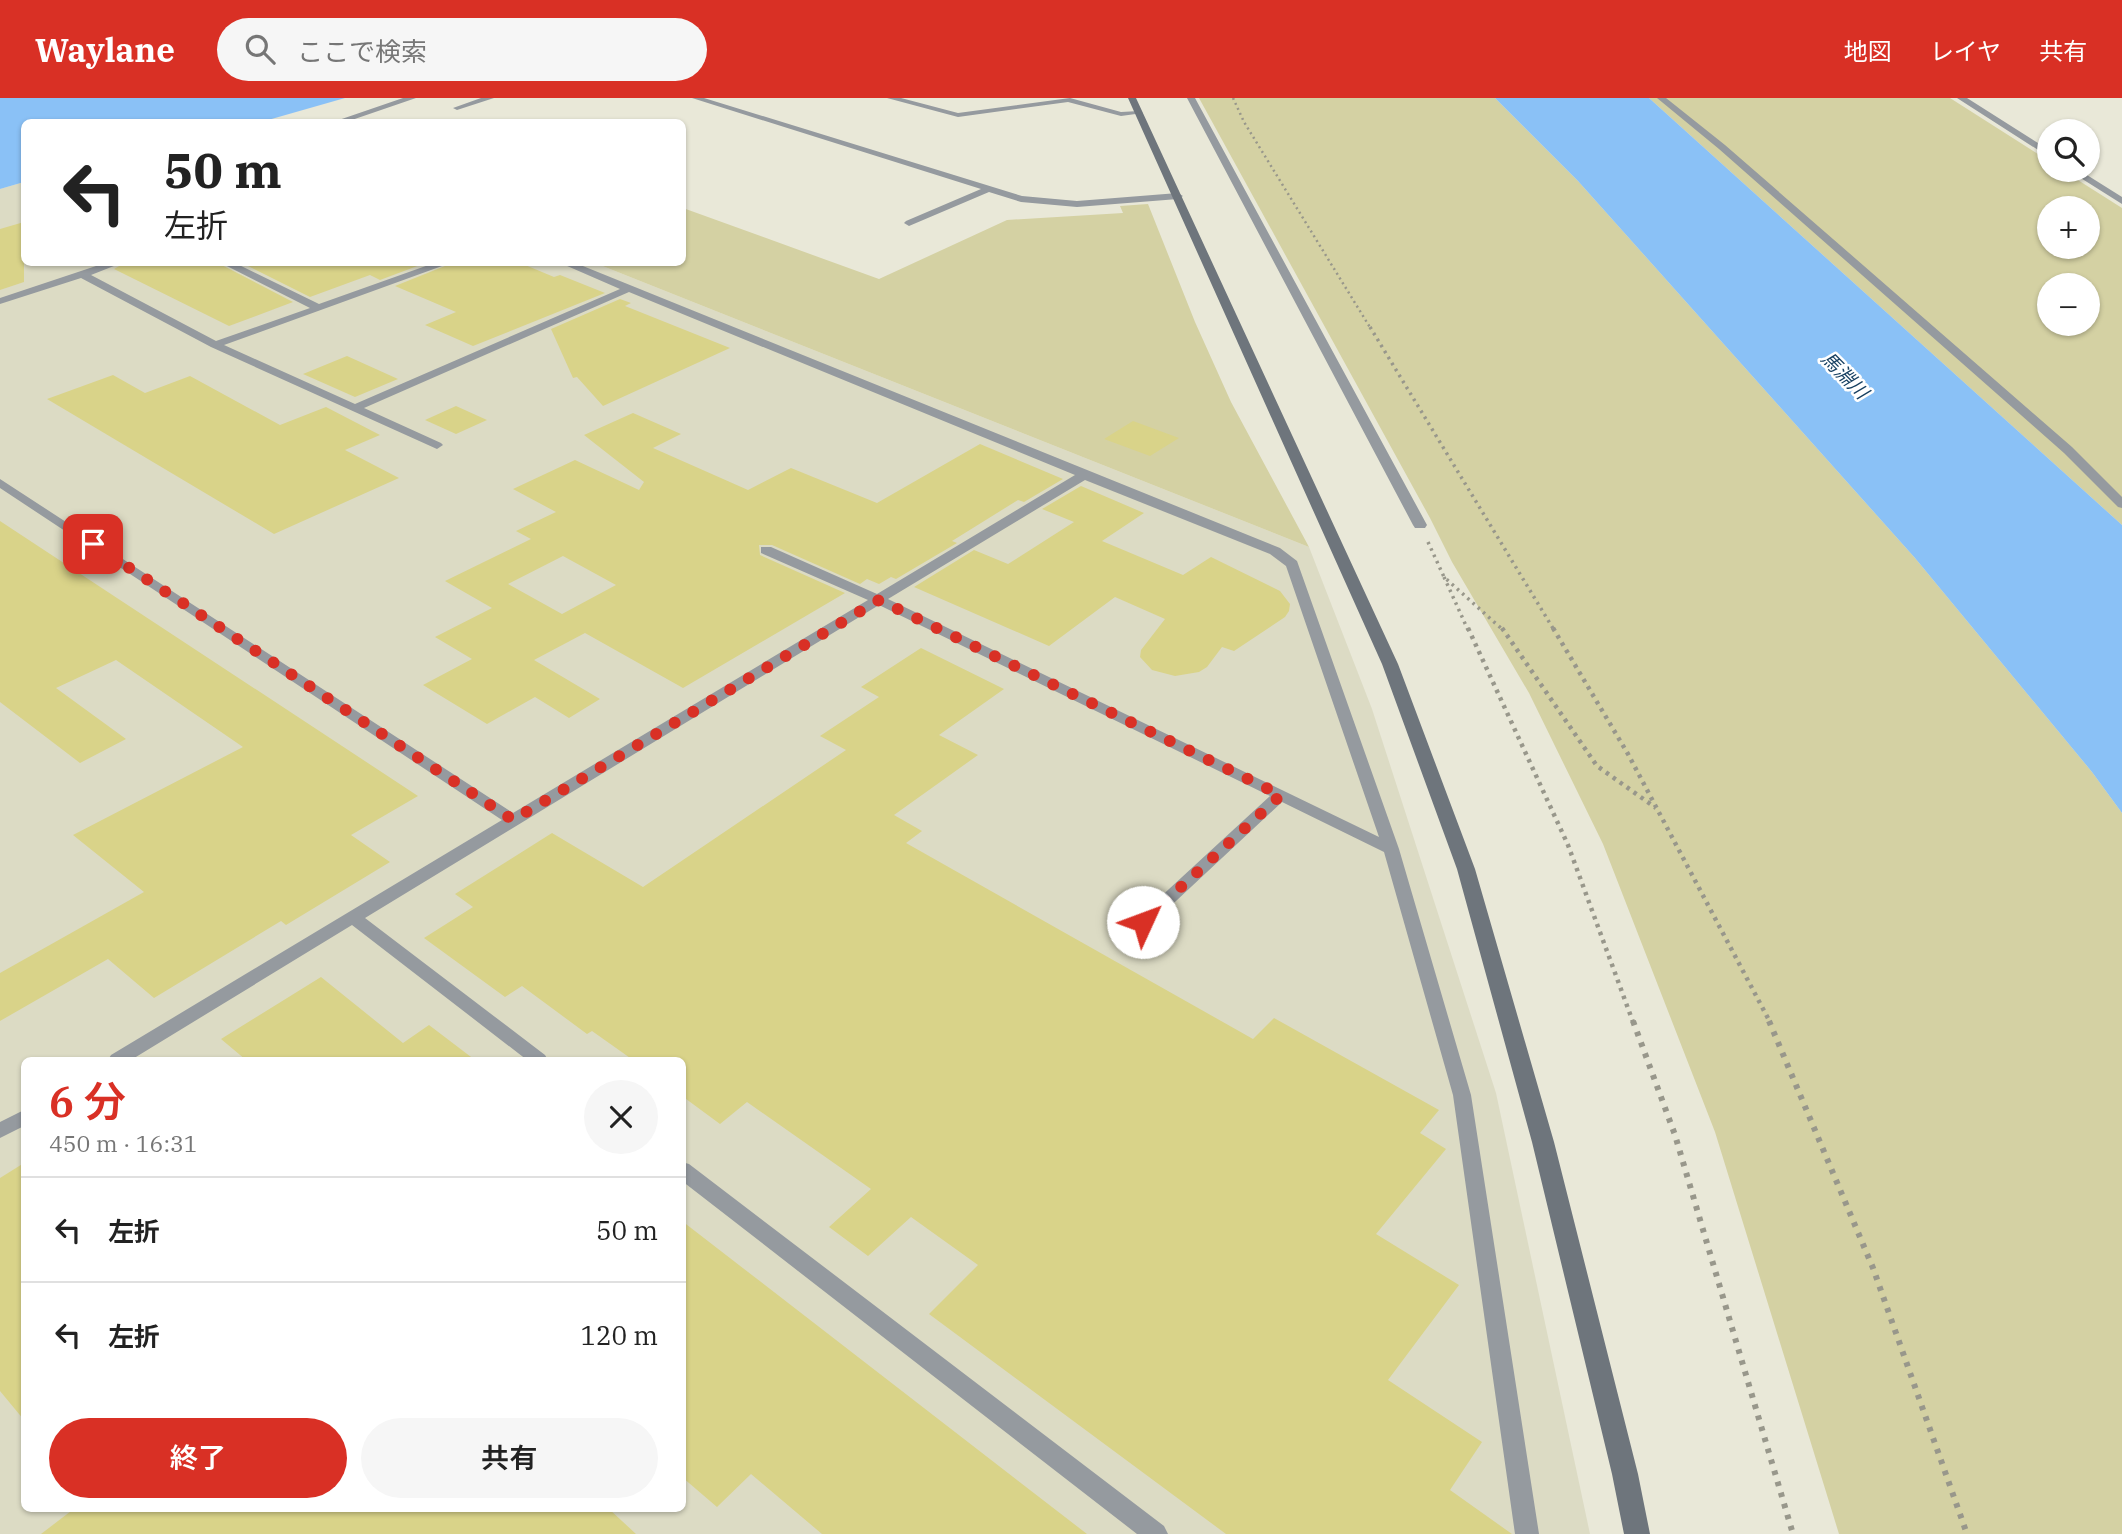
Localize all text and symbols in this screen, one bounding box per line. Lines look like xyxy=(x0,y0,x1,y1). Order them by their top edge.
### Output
search box xyxy=(217,18,707,81)
text: Waylane xyxy=(35,28,175,71)
icon: search xyxy=(241,30,279,68)
text: ここで検索 xyxy=(297,34,427,68)
text: 地図 xyxy=(1844,35,1892,67)
text: レイヤ xyxy=(1930,35,2001,67)
text: 共有 xyxy=(2039,35,2087,67)
map controls xyxy=(2037,119,2100,336)
button: search xyxy=(2037,119,2100,182)
text: 50 m xyxy=(164,138,282,201)
icon: left xyxy=(49,147,140,238)
button: + xyxy=(2037,196,2100,259)
text: 左折 xyxy=(164,204,228,246)
button: − xyxy=(2037,273,2100,336)
water label: 馬淵川 xyxy=(1816,346,1875,405)
pin xyxy=(63,514,123,574)
icon: arrive xyxy=(74,525,112,563)
position arrow xyxy=(1106,885,1180,959)
text: 6 分 xyxy=(49,1074,126,1129)
button: close xyxy=(584,1080,658,1154)
text: 450 m · 16:31 xyxy=(49,1128,198,1158)
icon: left xyxy=(49,1211,87,1249)
text: 50 m xyxy=(596,1213,658,1247)
text: 左折 xyxy=(108,1214,160,1248)
icon: left xyxy=(49,1316,87,1354)
text: 120 m xyxy=(580,1318,658,1352)
text: 左折 xyxy=(108,1319,160,1353)
button: 終了 xyxy=(49,1418,347,1498)
button: 共有 xyxy=(361,1418,658,1498)

